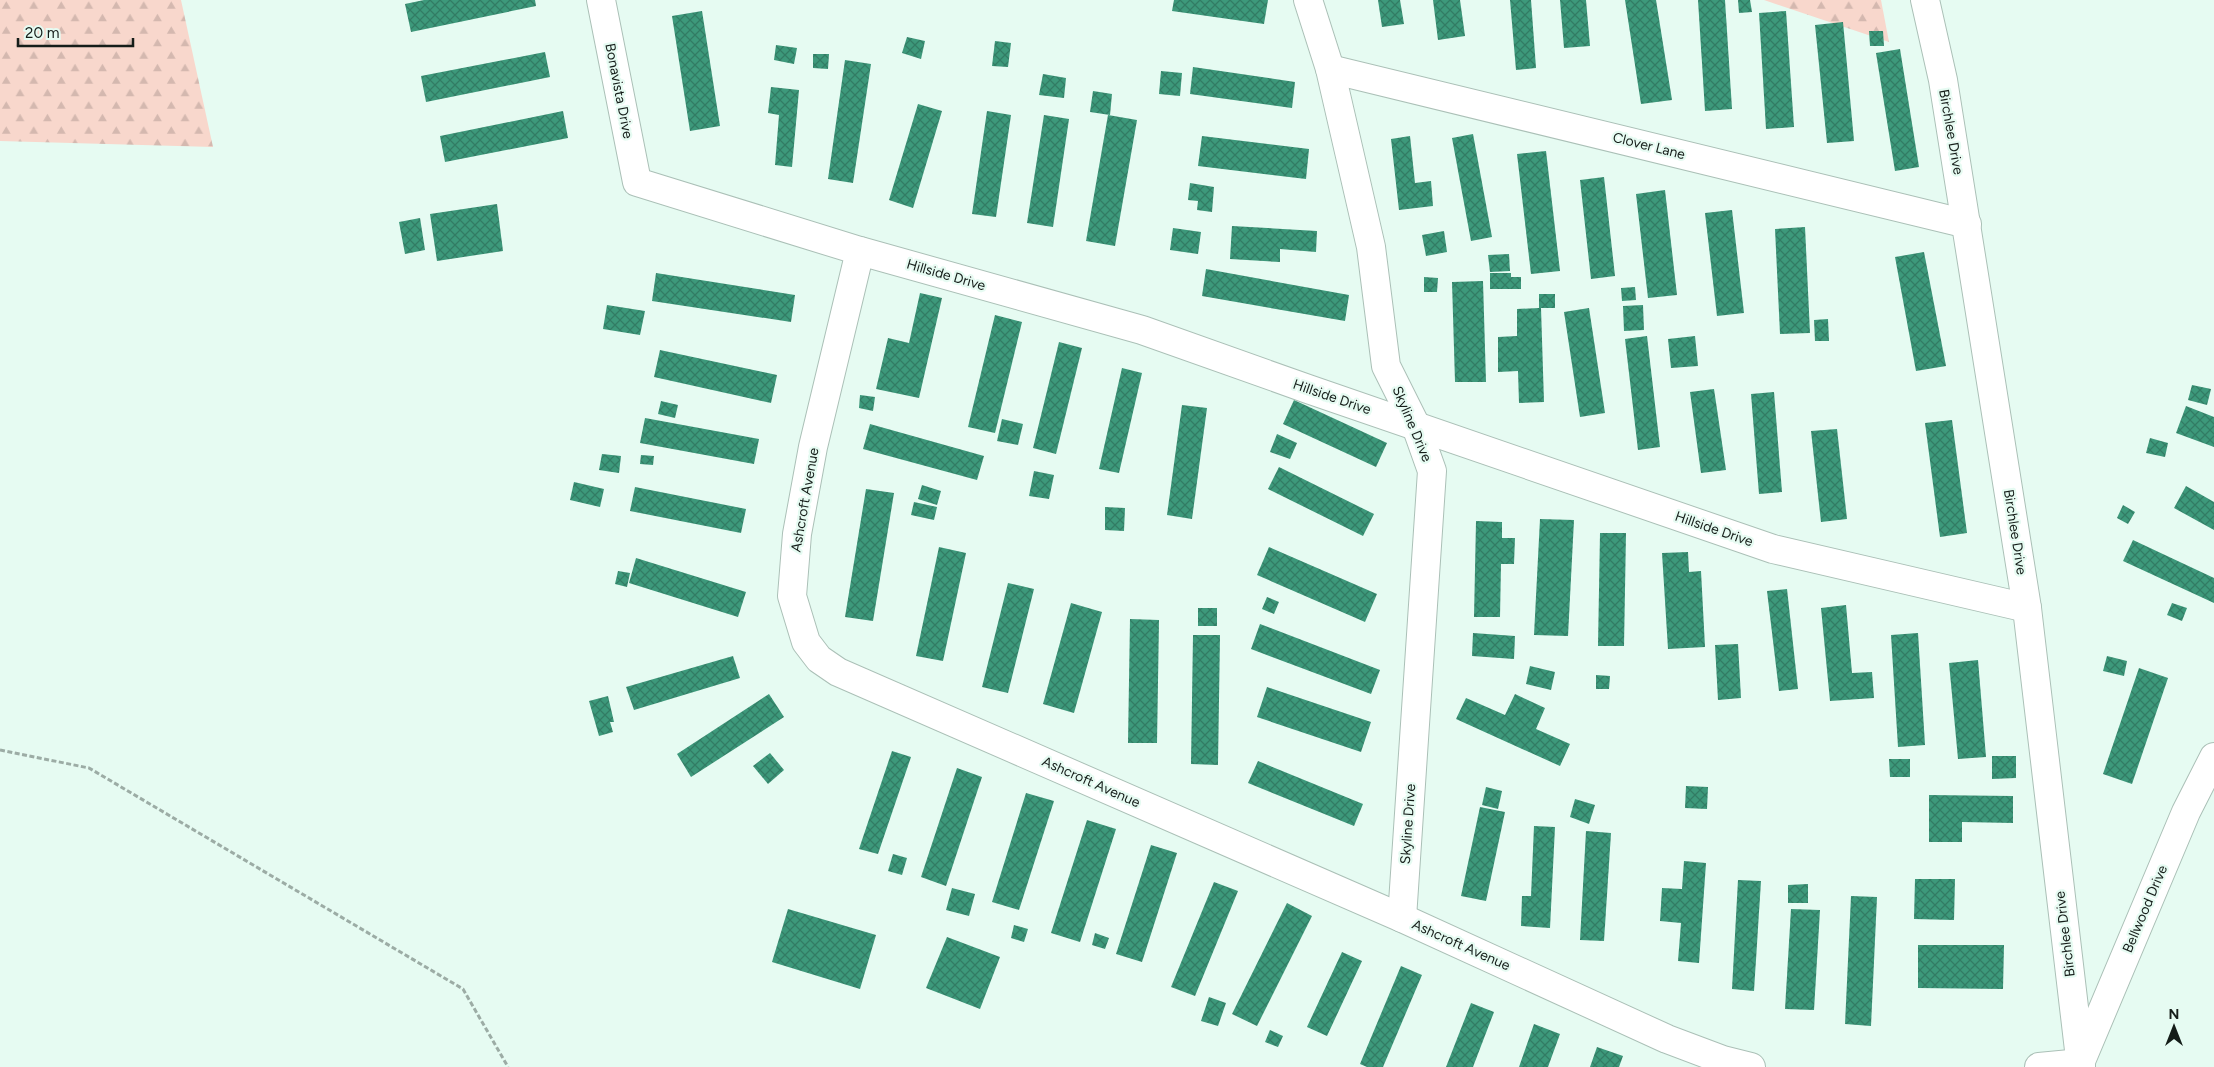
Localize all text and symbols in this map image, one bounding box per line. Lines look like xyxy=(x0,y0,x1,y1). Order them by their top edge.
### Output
scale bar xyxy=(18,15,132,47)
text: 20 m xyxy=(25,24,59,42)
street label: Bonavista Drive xyxy=(601,42,637,140)
street label: Birchlee Drive xyxy=(1935,88,1967,176)
street label: Clover Lane xyxy=(1611,129,1687,163)
street label: Hillside Drive xyxy=(905,256,988,294)
street label: Hillside Drive xyxy=(1291,376,1374,418)
street label: Skyline Drive xyxy=(1388,384,1436,465)
street label: Ashcroft Avenue xyxy=(787,446,823,553)
street label: Birchlee Drive xyxy=(2000,488,2030,576)
street label: Hillside Drive xyxy=(1673,508,1756,550)
street label: Ashcroft Avenue xyxy=(1039,753,1143,811)
street label: Skyline Drive xyxy=(1397,783,1419,865)
street label: Bellwood Drive xyxy=(2119,862,2171,955)
street label: Birchlee Drive xyxy=(2051,890,2079,978)
street label: Ashcroft Avenue xyxy=(1409,916,1513,974)
north arrow xyxy=(2149,1002,2199,1052)
text: N xyxy=(2169,1006,2179,1023)

